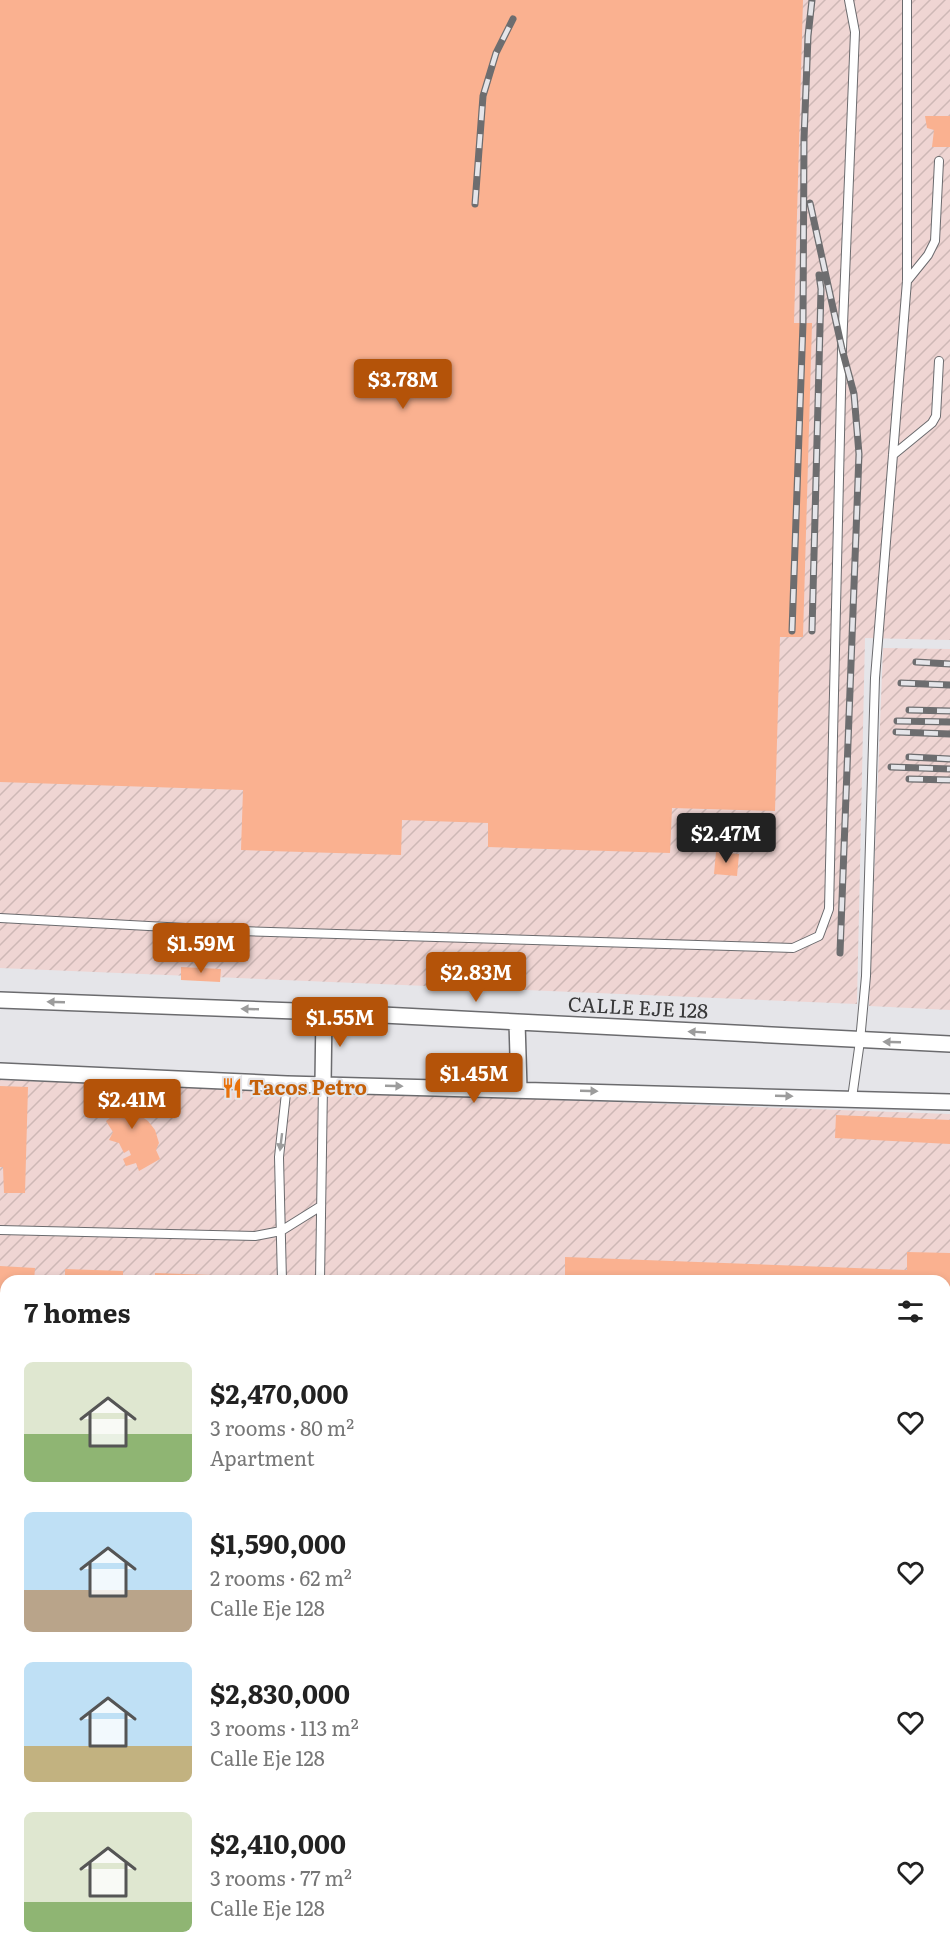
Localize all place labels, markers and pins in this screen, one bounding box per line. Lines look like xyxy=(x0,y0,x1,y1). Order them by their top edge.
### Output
pin: $3.78M xyxy=(354,359,452,410)
pin: $2.47M xyxy=(677,813,775,864)
pin: $1.59M xyxy=(152,923,250,974)
pin: $2.83M xyxy=(427,952,525,1003)
pin: $1.55M xyxy=(291,997,389,1048)
pin: $1.45M xyxy=(425,1053,523,1104)
place label: Tacos Petro xyxy=(249,1071,367,1101)
restaurant icon: Tacos Petro xyxy=(220,1076,244,1100)
pin: $2.41M xyxy=(83,1079,181,1130)

